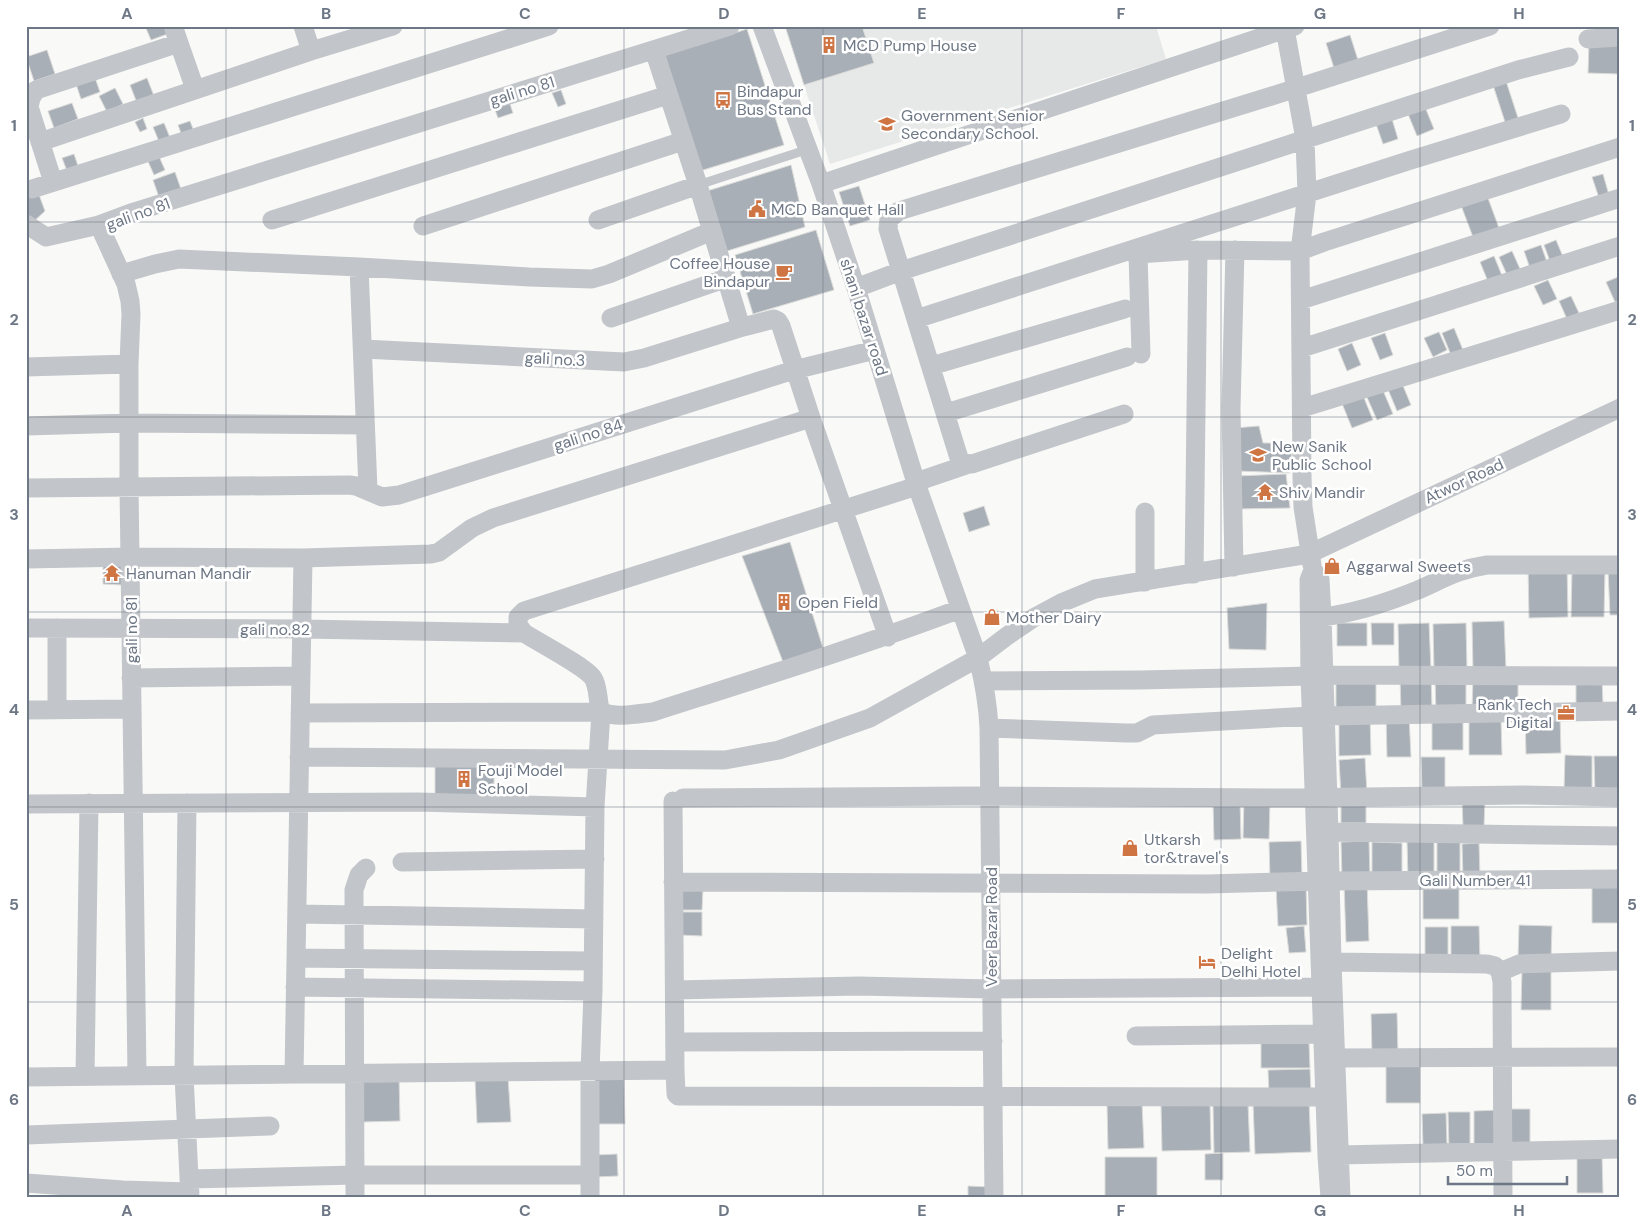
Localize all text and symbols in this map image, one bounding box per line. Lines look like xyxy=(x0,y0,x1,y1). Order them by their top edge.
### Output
text: A xyxy=(121,3,133,24)
text: B xyxy=(321,3,331,24)
text: C xyxy=(519,3,531,24)
text: D xyxy=(718,3,730,24)
text: E xyxy=(917,3,927,24)
text: F xyxy=(1117,3,1126,24)
text: G xyxy=(1314,3,1326,24)
text: H xyxy=(1513,3,1525,24)
building icon: MCD Pump House xyxy=(819,35,839,55)
place label: MCD Pump House xyxy=(843,35,977,56)
street label: gali no 81 xyxy=(487,71,557,111)
place label: Bindapur Bus Stand xyxy=(737,81,812,120)
bus stop icon: Bindapur Bus Stand xyxy=(713,90,733,110)
place label: Government Senior Secondary School. xyxy=(901,105,1044,144)
school or university icon: Government Senior Secondary School. xyxy=(877,114,897,134)
text: 1 xyxy=(11,115,17,136)
text: 1 xyxy=(1629,115,1635,136)
street label: gali no 81 xyxy=(103,193,173,235)
public building icon: MCD Banquet Hall xyxy=(747,199,767,219)
place label: MCD Banquet Hall xyxy=(771,199,904,220)
place label: Coffee House Bindapur xyxy=(669,253,770,292)
street label: shani bazar road xyxy=(835,256,893,378)
cafe icon: Coffee House Bindapur xyxy=(774,262,794,282)
text: 2 xyxy=(9,309,19,330)
text: 2 xyxy=(1627,309,1637,330)
street label: gali no.3 xyxy=(524,347,586,371)
street label: gali no 84 xyxy=(551,414,626,456)
place label: New Sanik Public School xyxy=(1272,436,1371,475)
school or university icon: New Sanik Public School xyxy=(1248,445,1268,465)
street label: Atwor Road xyxy=(1421,454,1507,508)
temple icon: Shiv Mandir xyxy=(1255,482,1275,502)
place label: Shiv Mandir xyxy=(1279,482,1365,503)
text: 3 xyxy=(9,504,19,525)
text: 3 xyxy=(1627,504,1637,525)
shop icon: Aggarwal Sweets xyxy=(1322,556,1342,576)
place label: Aggarwal Sweets xyxy=(1346,556,1471,577)
temple icon: Hanuman Mandir xyxy=(102,563,122,583)
place label: Hanuman Mandir xyxy=(126,563,252,584)
building icon: Open Field xyxy=(774,592,794,612)
place label: Open Field xyxy=(798,592,878,613)
street label: gali no 81 xyxy=(121,597,142,663)
shop icon: Mother Dairy xyxy=(982,607,1002,627)
place label: Mother Dairy xyxy=(1006,607,1102,628)
street label: gali no.82 xyxy=(240,619,310,640)
place label: Rank Tech Digital xyxy=(1478,694,1552,733)
text: 4 xyxy=(9,699,19,720)
text: 4 xyxy=(1627,699,1637,720)
office icon: Rank Tech Digital xyxy=(1556,703,1576,723)
place label: Fouji Model School xyxy=(478,760,563,799)
building icon: Fouji Model School xyxy=(454,769,474,789)
place label: Utkarsh tor&travel's xyxy=(1144,829,1229,868)
shop icon: Utkarsh tor&travel's xyxy=(1120,838,1140,858)
street label: Veer Bazar Road xyxy=(981,867,1002,987)
street label: Gali Number 41 xyxy=(1420,870,1530,891)
text: 5 xyxy=(9,894,19,915)
text: 5 xyxy=(1627,894,1637,915)
place label: Delight Delhi Hotel xyxy=(1221,943,1301,982)
hotel icon: Delight Delhi Hotel xyxy=(1197,952,1217,972)
text: 6 xyxy=(9,1089,19,1110)
text: 6 xyxy=(1627,1089,1637,1110)
scale bar xyxy=(1448,1154,1567,1186)
text: 50 m xyxy=(1456,1161,1493,1181)
text: A xyxy=(121,1200,133,1221)
text: B xyxy=(321,1200,331,1221)
text: C xyxy=(519,1200,531,1221)
text: D xyxy=(718,1200,730,1221)
text: E xyxy=(917,1200,927,1221)
text: F xyxy=(1117,1200,1126,1221)
text: G xyxy=(1314,1200,1326,1221)
text: H xyxy=(1513,1200,1525,1221)

